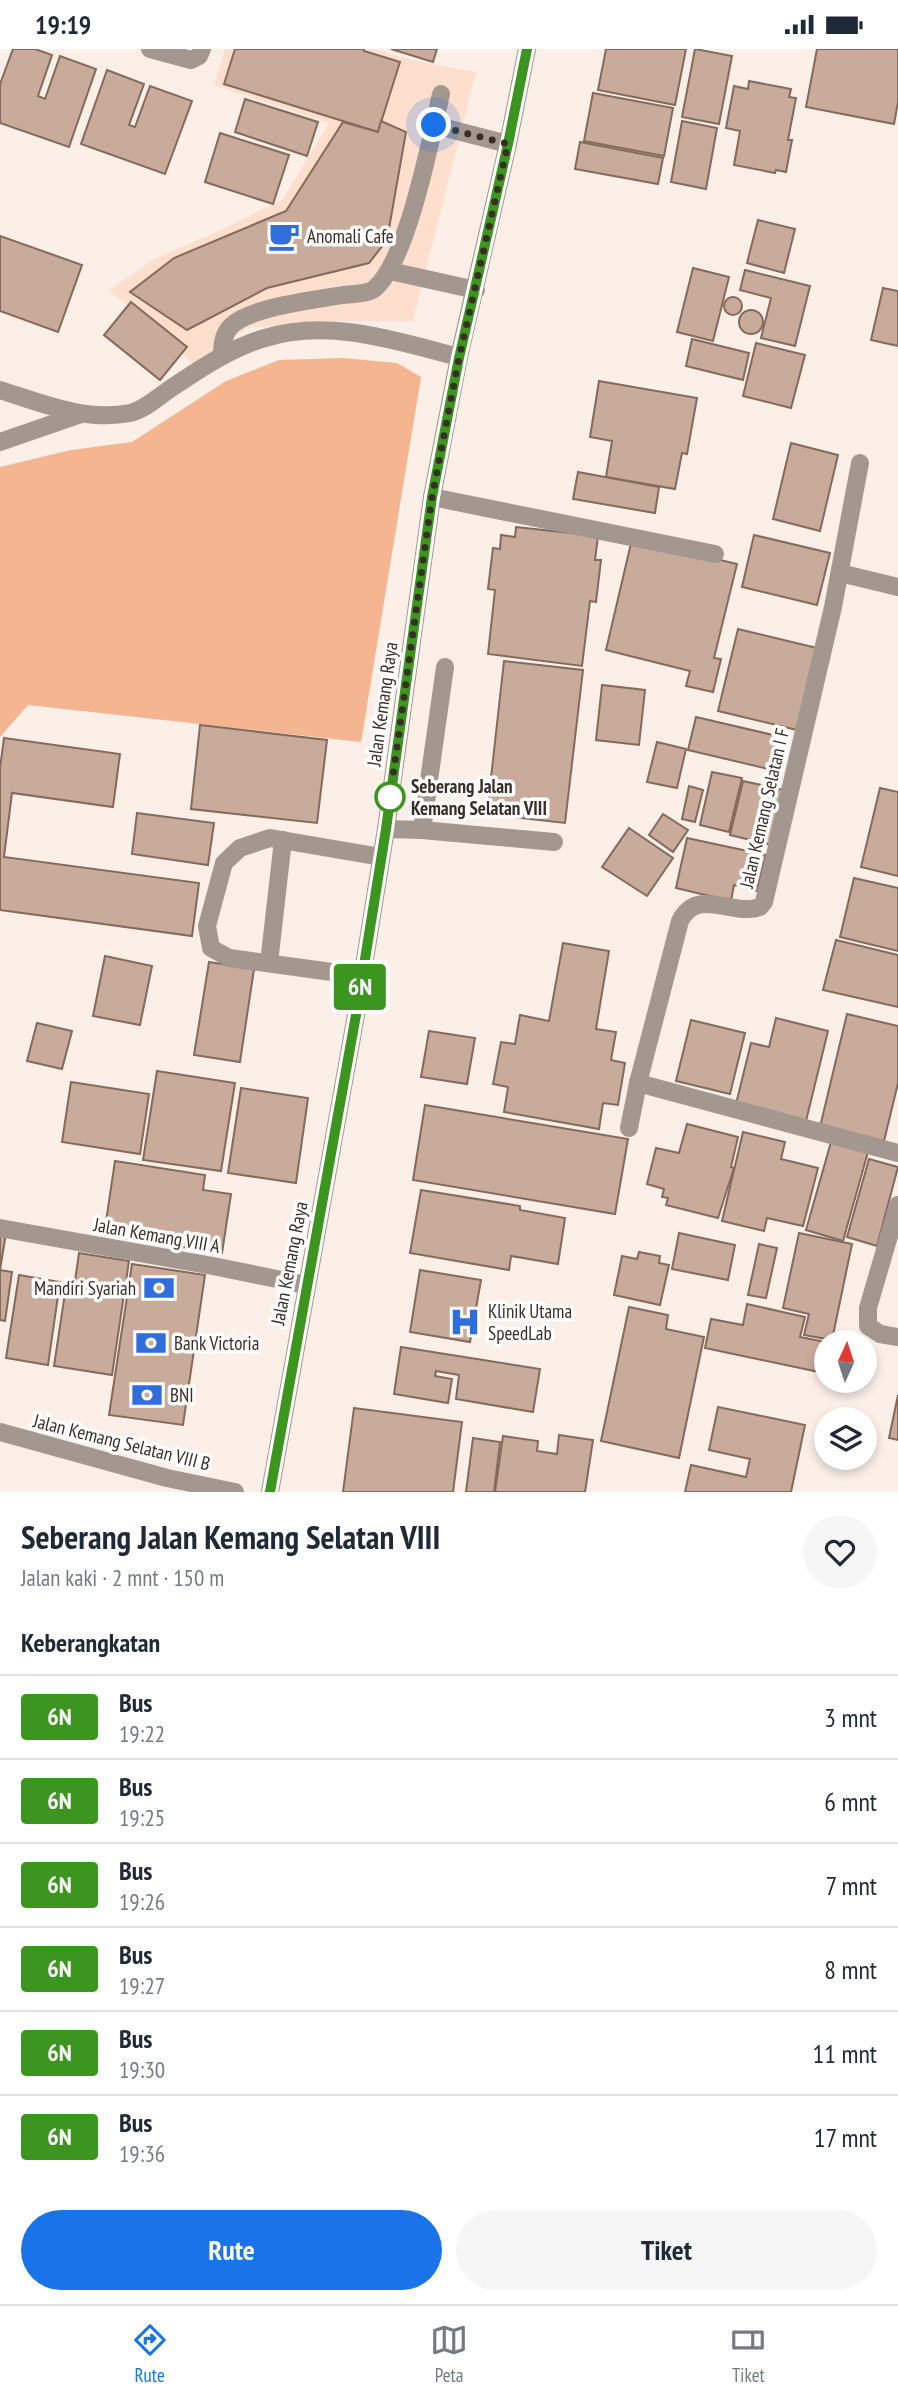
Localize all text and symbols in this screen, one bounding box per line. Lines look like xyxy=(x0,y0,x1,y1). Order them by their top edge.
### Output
text: 19:19 xyxy=(35,8,91,41)
your location xyxy=(416,107,451,142)
cafe icon: Anomali Cafe xyxy=(267,219,301,253)
place label: Anomali Cafe xyxy=(307,224,394,248)
street label: Jalan Kemang Raya xyxy=(361,640,403,769)
street label: Jalan Kemang Selatan I F xyxy=(734,726,794,891)
place label: Seberang Jalan Kemang Selatan VIII xyxy=(411,774,547,820)
marker: Seberang Jalan Kemang Selatan VIII xyxy=(375,782,405,812)
line badge: 6N xyxy=(328,964,392,1010)
text: 6N xyxy=(348,971,372,1002)
street label: Jalan Kemang Raya xyxy=(265,1199,313,1328)
street label: Jalan Kemang VIII A xyxy=(91,1212,222,1258)
bank icon: Mandiri Syariah xyxy=(142,1271,176,1305)
place label: Mandiri Syariah xyxy=(34,1276,136,1300)
place label: Klinik Utama SpeedLab xyxy=(488,1299,572,1345)
hospital icon: Klinik Utama SpeedLab xyxy=(448,1305,482,1339)
bank icon: Bank Victoria xyxy=(134,1326,168,1360)
north arrow xyxy=(814,1330,877,1393)
map controls xyxy=(814,1330,877,1470)
place label: Bank Victoria xyxy=(174,1331,259,1355)
bank icon: BNI xyxy=(130,1378,164,1412)
place label: BNI xyxy=(170,1383,194,1407)
button: layers xyxy=(814,1407,877,1470)
street label: Jalan Kemang Selatan VIII B xyxy=(30,1408,213,1476)
text: Seberang Jalan Kemang Selatan VIII xyxy=(21,1515,440,1558)
button: heart xyxy=(803,1515,877,1589)
text: Jalan kaki · 2 mnt · 150 m xyxy=(21,1563,224,1592)
text: Keberangkatan xyxy=(21,1626,160,1659)
text: Bus xyxy=(119,1686,152,1719)
text: 6N xyxy=(47,1701,72,1732)
text: 3 mnt xyxy=(824,1701,877,1734)
text: 19:22 xyxy=(119,1719,165,1748)
text: Bus xyxy=(119,1770,152,1803)
text: 6N xyxy=(47,1785,72,1816)
text: 6 mnt xyxy=(824,1785,877,1818)
text: 19:25 xyxy=(119,1803,165,1832)
text: Bus xyxy=(119,1854,152,1887)
text: 6N xyxy=(47,1869,72,1900)
text: 7 mnt xyxy=(825,1869,877,1902)
text: 19:26 xyxy=(119,1887,165,1916)
text: Bus xyxy=(119,1938,152,1971)
text: 6N xyxy=(47,1953,72,1984)
text: 8 mnt xyxy=(824,1953,877,1986)
text: 19:27 xyxy=(119,1971,165,2000)
text: Bus xyxy=(119,2022,152,2055)
text: 6N xyxy=(47,2037,72,2068)
text: 11 mnt xyxy=(813,2037,877,2070)
text: 19:30 xyxy=(119,2055,165,2084)
text: Bus xyxy=(119,2106,152,2139)
text: 6N xyxy=(47,2121,72,2152)
text: 17 mnt xyxy=(814,2121,877,2154)
text: 19:36 xyxy=(119,2139,165,2168)
button: Rute xyxy=(21,2210,442,2290)
button: Tiket xyxy=(456,2210,877,2290)
tab: Rute xyxy=(131,2321,169,2387)
tab: Peta xyxy=(430,2321,468,2387)
tab: Tiket xyxy=(729,2321,767,2387)

